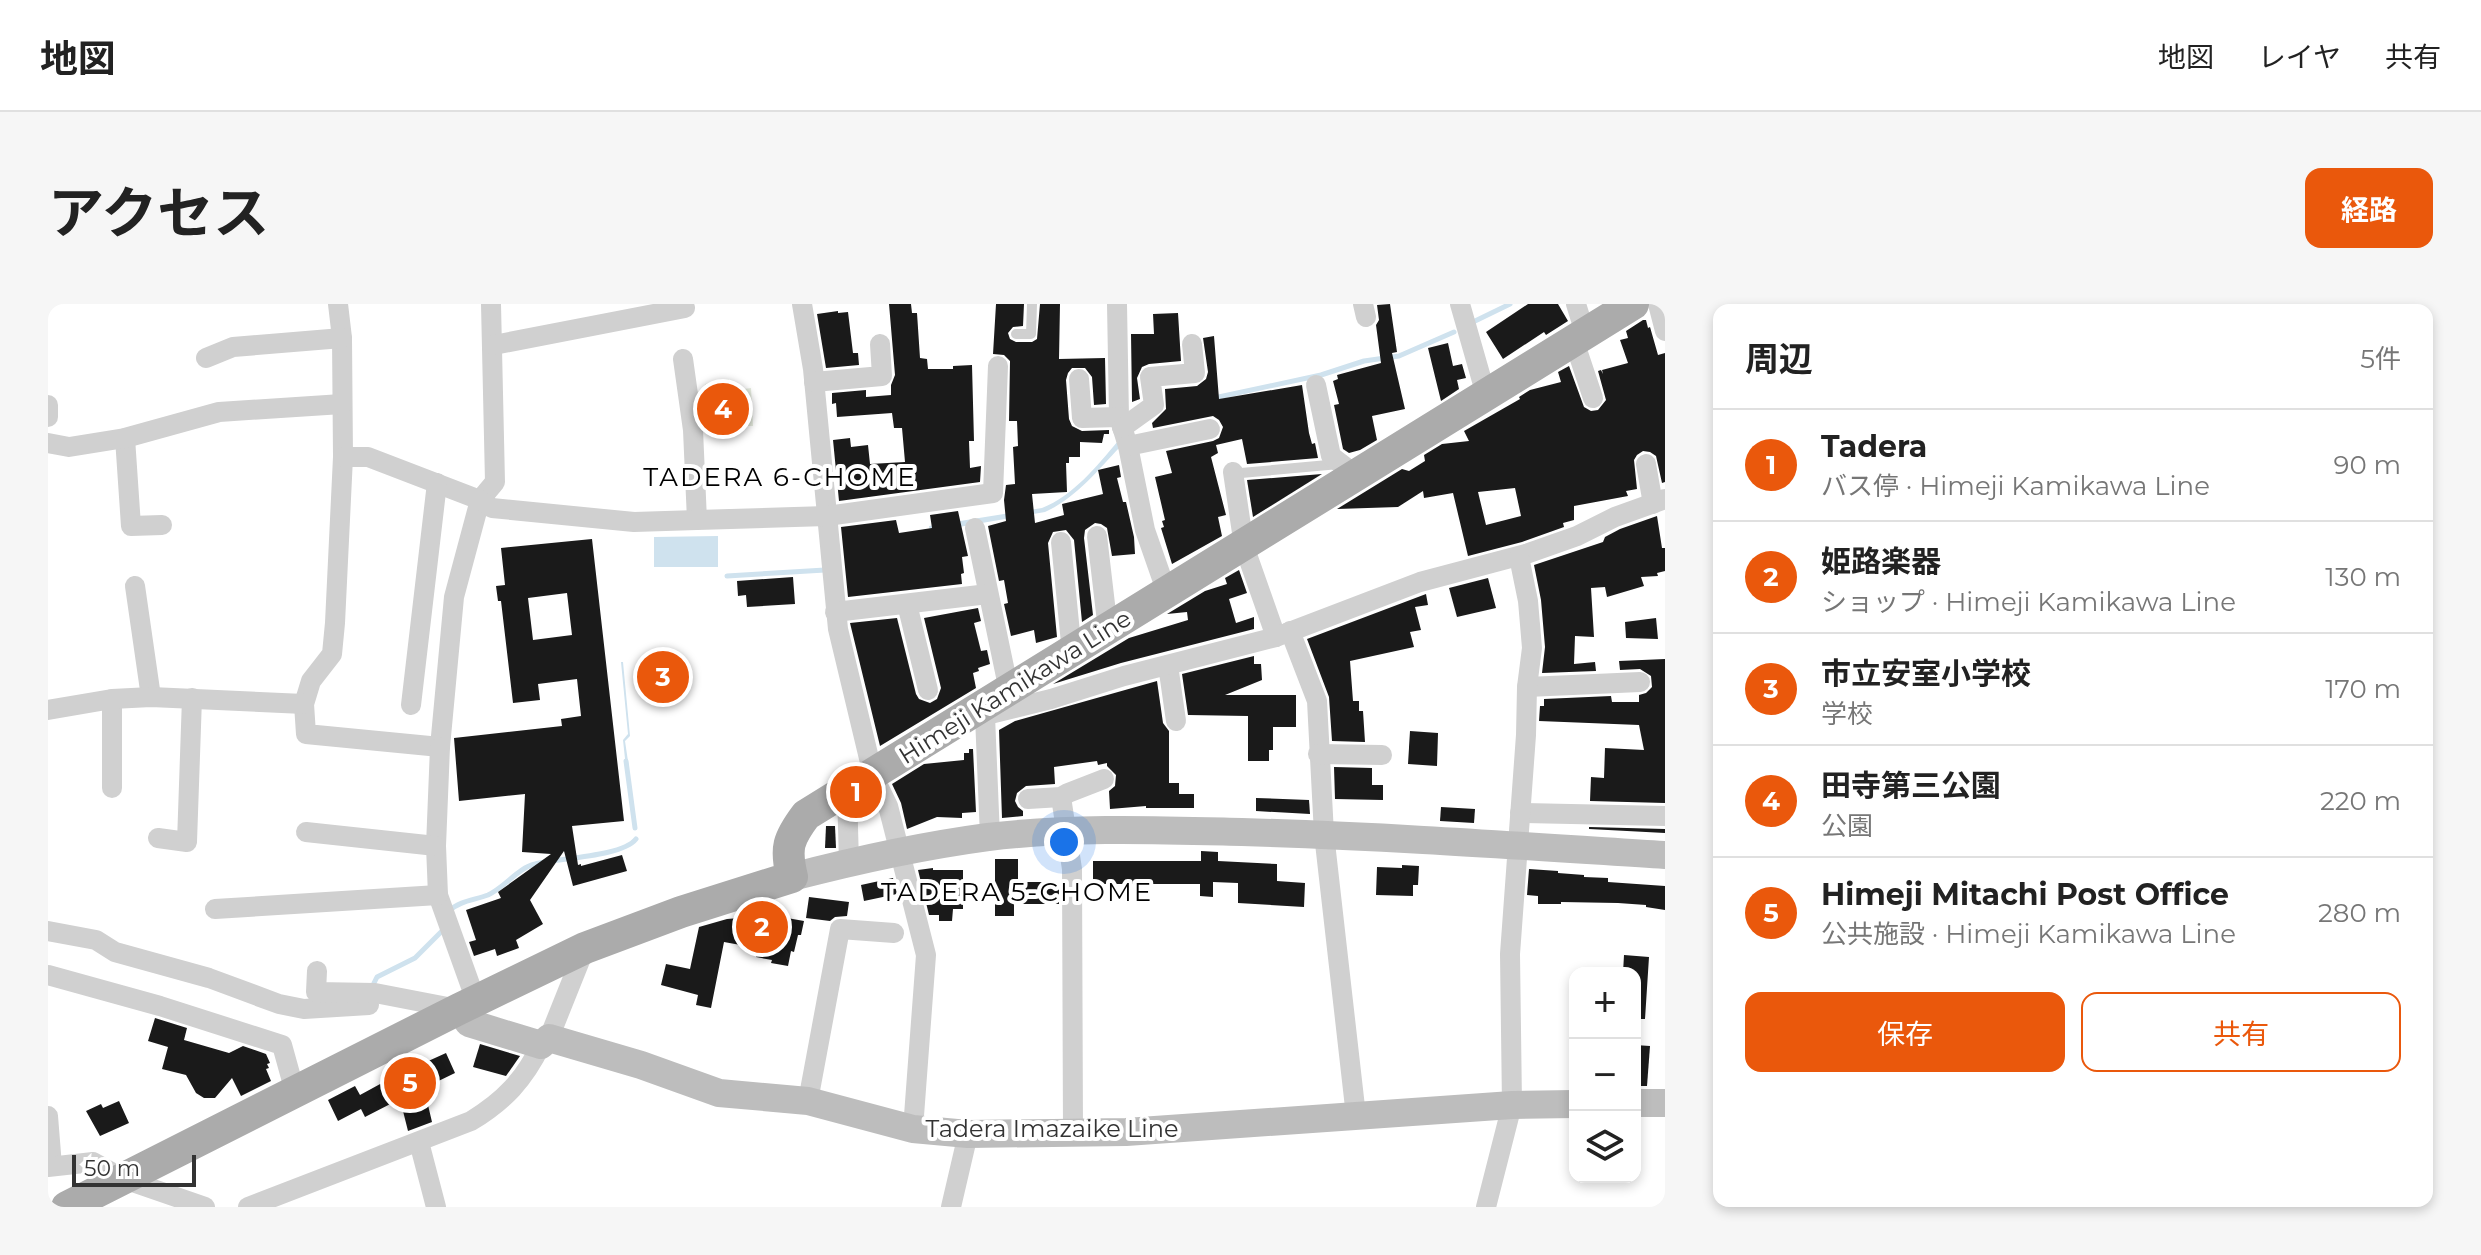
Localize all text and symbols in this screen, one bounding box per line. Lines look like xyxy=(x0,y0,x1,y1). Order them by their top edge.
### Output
text: 地図 xyxy=(40,35,116,82)
text: 地図 xyxy=(2158,40,2214,74)
text: レイヤ xyxy=(2258,40,2341,74)
text: 共有 xyxy=(2385,40,2441,74)
button: 経路 xyxy=(2305,168,2433,248)
text: アクセス xyxy=(48,179,269,247)
text: 周辺 xyxy=(1745,338,1813,380)
text: 5件 xyxy=(2360,343,2401,375)
pin: 4 xyxy=(697,379,749,439)
text: Tadera xyxy=(1821,428,1927,465)
text: 1 xyxy=(1766,449,1776,481)
text: 90 m xyxy=(2334,449,2401,481)
district label: TADERA 6-CHOME xyxy=(643,461,917,493)
text: バス停 · Himeji Kamikawa Line xyxy=(1821,470,2210,502)
text: 姫路楽器 xyxy=(1821,543,1941,580)
text: 2 xyxy=(1763,561,1779,593)
text: 130 m xyxy=(2325,561,2401,593)
text: ショップ · Himeji Kamikawa Line xyxy=(1821,586,2236,618)
street label: Himeji Kamikawa Line xyxy=(893,603,1136,770)
pin: 3 xyxy=(637,647,689,707)
text: 市立安室小学校 xyxy=(1821,655,2031,692)
text: 3 xyxy=(1763,673,1779,705)
text: 170 m xyxy=(2325,673,2401,705)
text: 学校 xyxy=(1821,698,1873,730)
pin: 1 xyxy=(830,762,882,822)
text: 田寺第三公園 xyxy=(1821,767,2001,804)
text: 4 xyxy=(1762,785,1780,817)
text: 220 m xyxy=(2320,785,2401,817)
text: 公園 xyxy=(1821,810,1873,842)
your location xyxy=(1044,822,1084,862)
district label: TADERA 5-CHOME xyxy=(881,876,1153,908)
text: Himeji Mitachi Post Office xyxy=(1821,876,2229,913)
pin: 2 xyxy=(736,897,788,957)
text: 5 xyxy=(1763,897,1779,929)
text: 280 m xyxy=(2318,897,2401,929)
text: 公共施設 · Himeji Kamikawa Line xyxy=(1821,918,2236,950)
map controls xyxy=(1569,967,1641,1183)
button: + xyxy=(1569,967,1641,1039)
button: 保存 xyxy=(1745,992,2065,1072)
button: 共有 xyxy=(2081,992,2401,1072)
button: − xyxy=(1569,1039,1641,1111)
pin: 5 xyxy=(384,1053,436,1113)
button: layers xyxy=(1569,1111,1641,1183)
street label: Tadera Imazaike Line xyxy=(926,1114,1178,1143)
scale bar xyxy=(72,1151,196,1187)
text: 50 m xyxy=(84,1155,140,1182)

